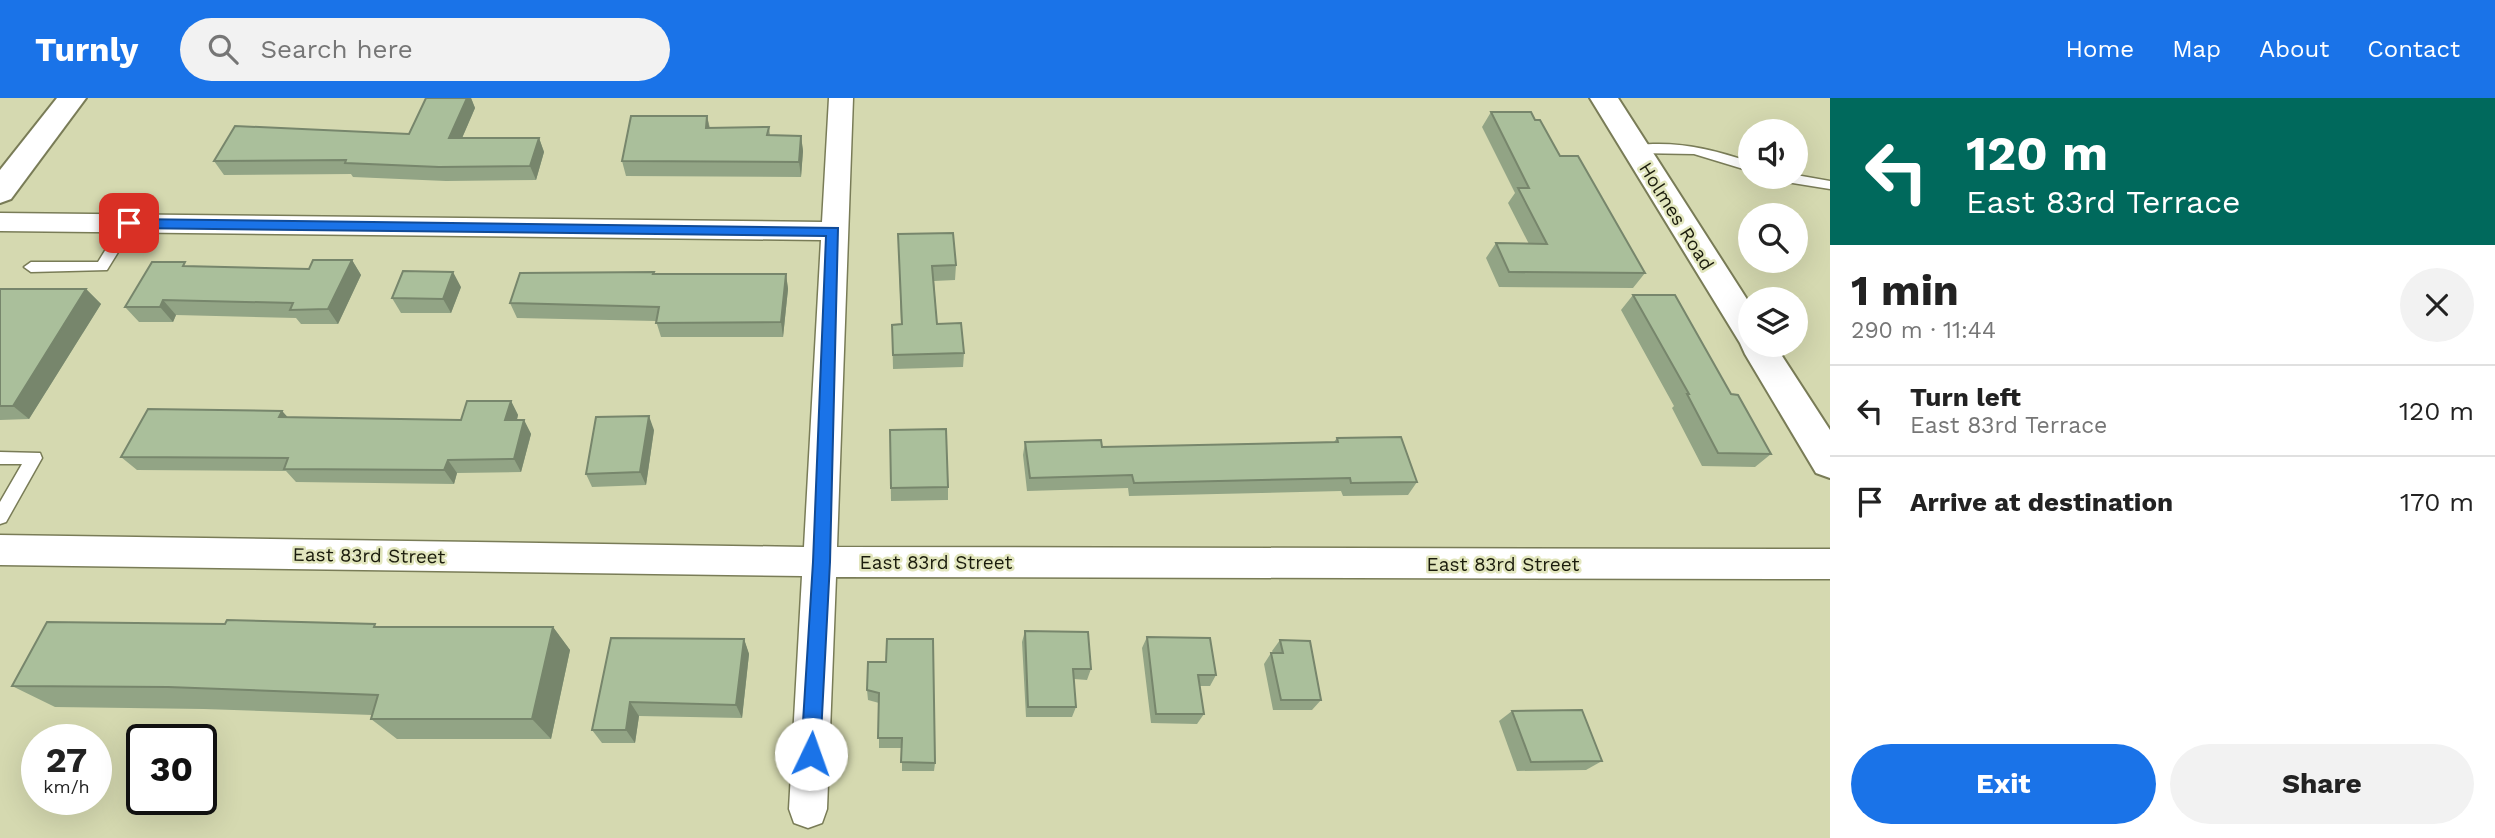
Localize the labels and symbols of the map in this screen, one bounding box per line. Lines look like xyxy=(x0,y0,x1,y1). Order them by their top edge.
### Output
street label: Holmes Road xyxy=(1634,158,1719,274)
pin xyxy=(99,193,159,253)
street label: East 83rd Street xyxy=(292,543,446,568)
street label: East 83rd Street xyxy=(860,551,1012,574)
street label: East 83rd Street xyxy=(1427,553,1579,576)
position arrow xyxy=(774,717,848,791)
speed limit sign: 30 xyxy=(126,724,217,815)

